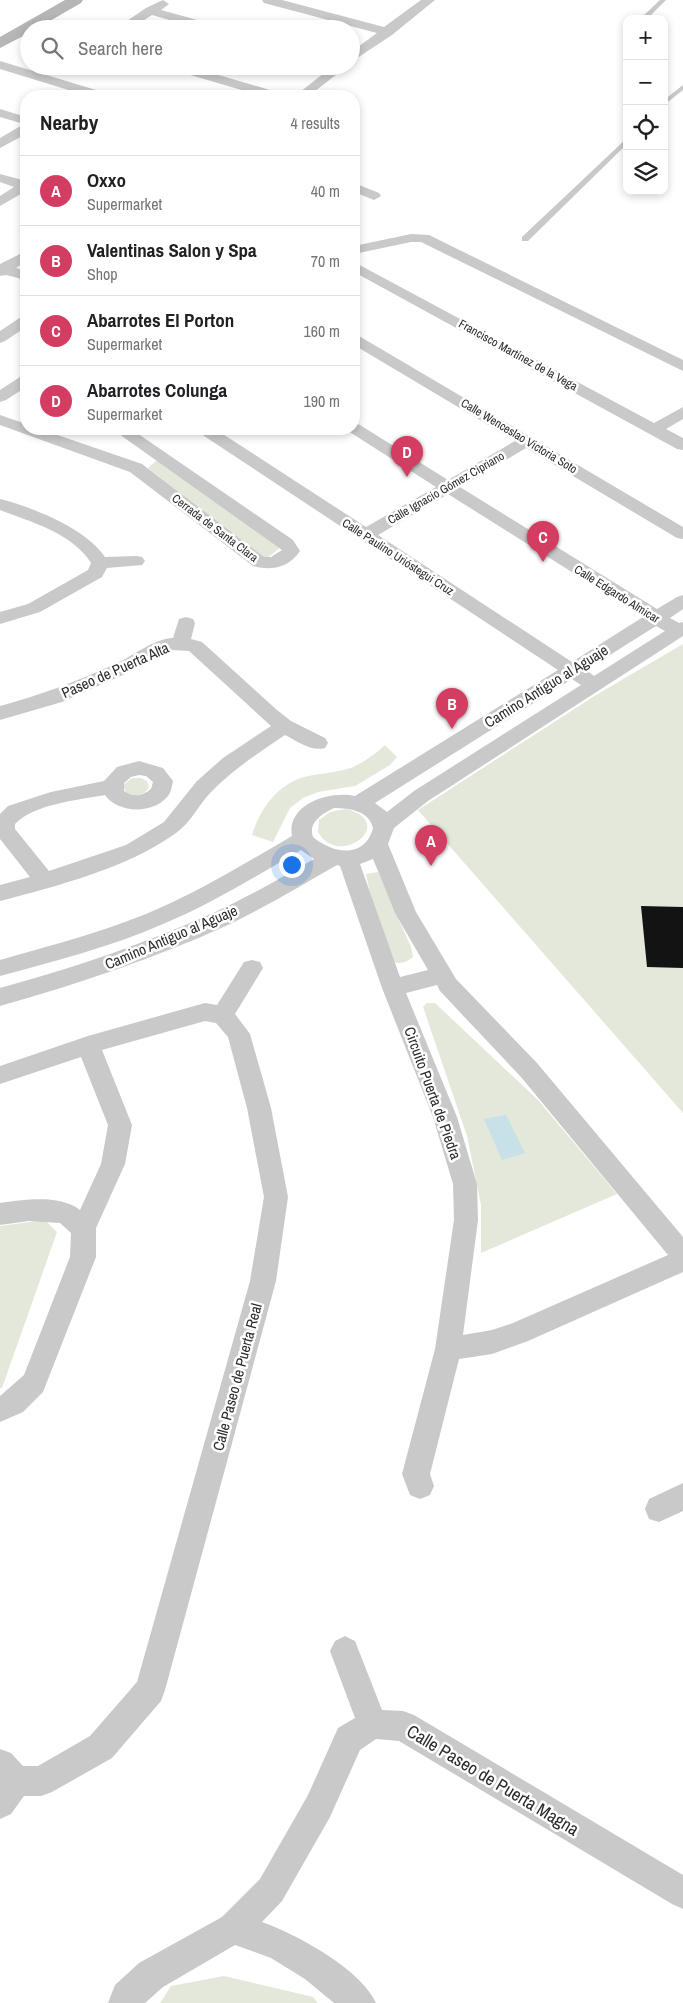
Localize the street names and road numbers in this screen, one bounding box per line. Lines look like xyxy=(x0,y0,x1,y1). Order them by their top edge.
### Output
street label: Francisco Martínez de la Vega xyxy=(456,316,581,395)
street label: Calle Wenceslao Victoria Soto xyxy=(458,395,580,477)
street label: Calle Ignacio Gómez Cipriano xyxy=(385,448,507,528)
street label: Cerrada de Santa Clara xyxy=(169,490,262,566)
street label: Calle Paulino Urióstegui Cruz xyxy=(339,515,457,599)
street label: Calle Edgardo Almicar xyxy=(571,561,663,627)
street label: Paseo de Puerta Alta xyxy=(58,637,172,703)
street label: Camino Antiguo al Aguaje xyxy=(480,639,612,733)
street label: Camino Antiguo al Aguaje xyxy=(101,899,241,974)
street label: Circuito Puerta de Piedra xyxy=(399,1024,467,1162)
street label: Calle Paseo de Puerta Real xyxy=(207,1301,267,1453)
street label: Calle Paseo de Puerta Magna xyxy=(402,1719,584,1841)

